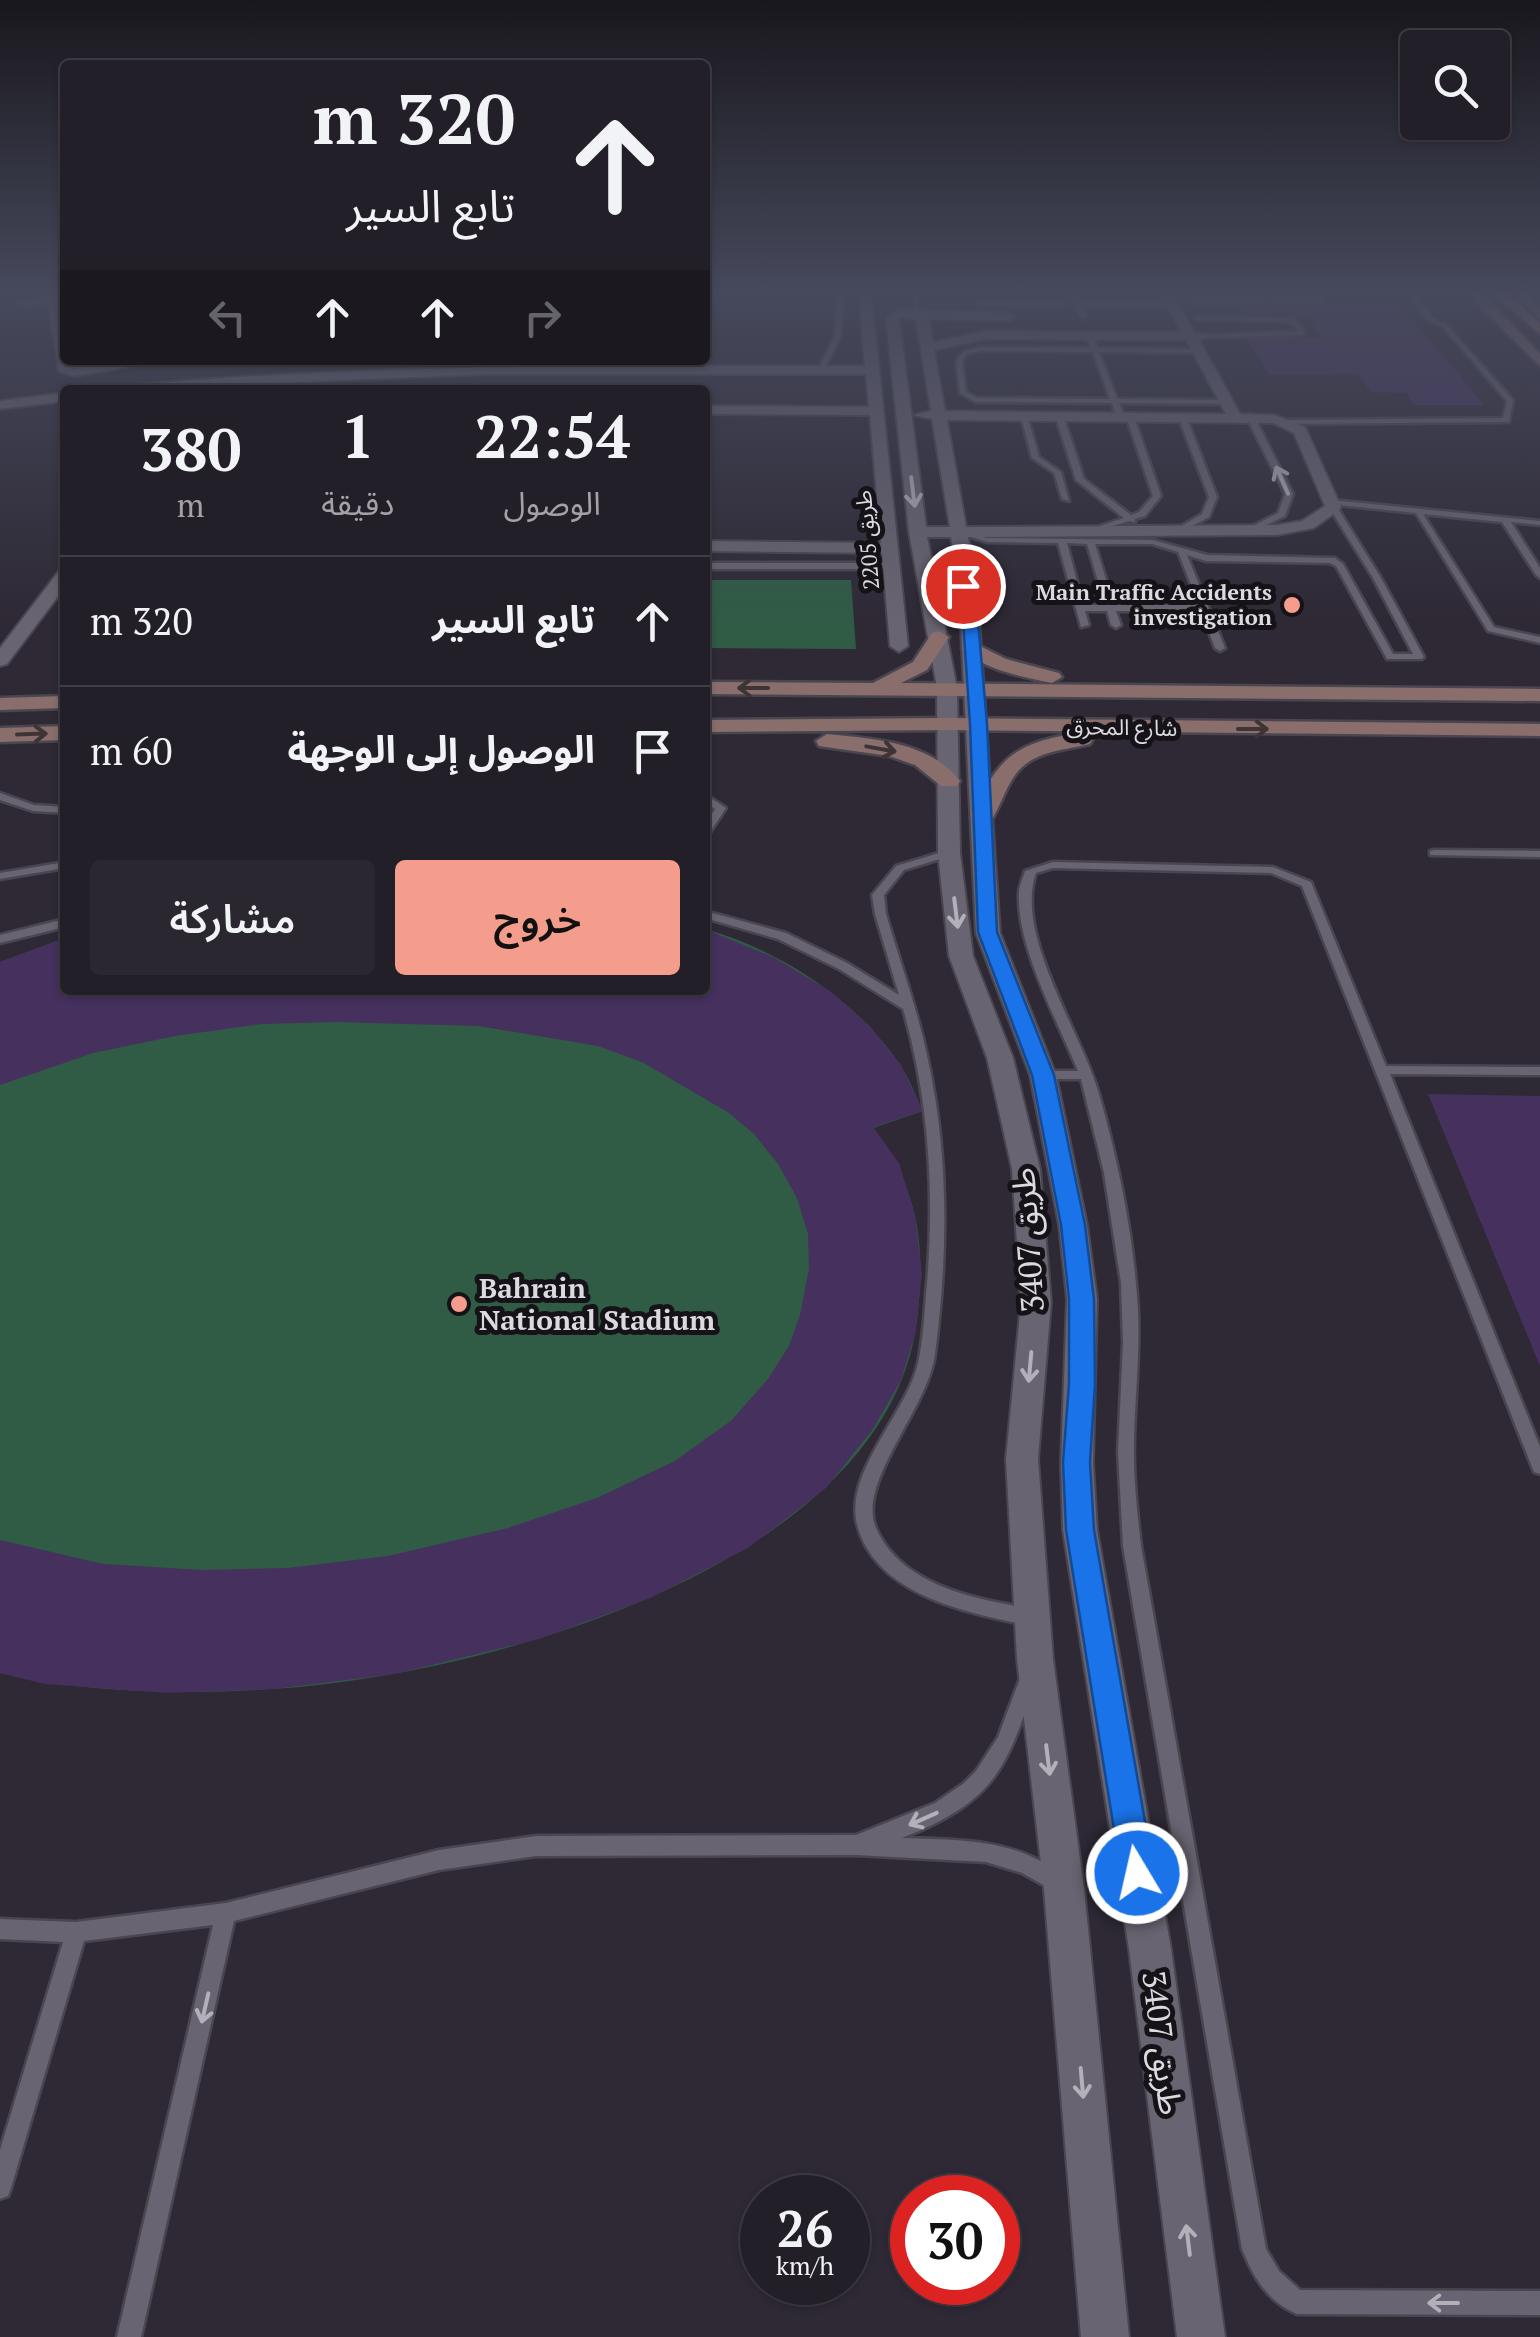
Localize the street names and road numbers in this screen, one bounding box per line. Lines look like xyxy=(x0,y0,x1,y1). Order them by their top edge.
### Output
street label: طريق 2205 xyxy=(848,489,885,591)
street label: شارع المحرق xyxy=(1066,711,1178,745)
street label: طريق 3407 xyxy=(1001,1166,1053,1314)
street label: طريق 3407 xyxy=(1133,1968,1193,2117)

